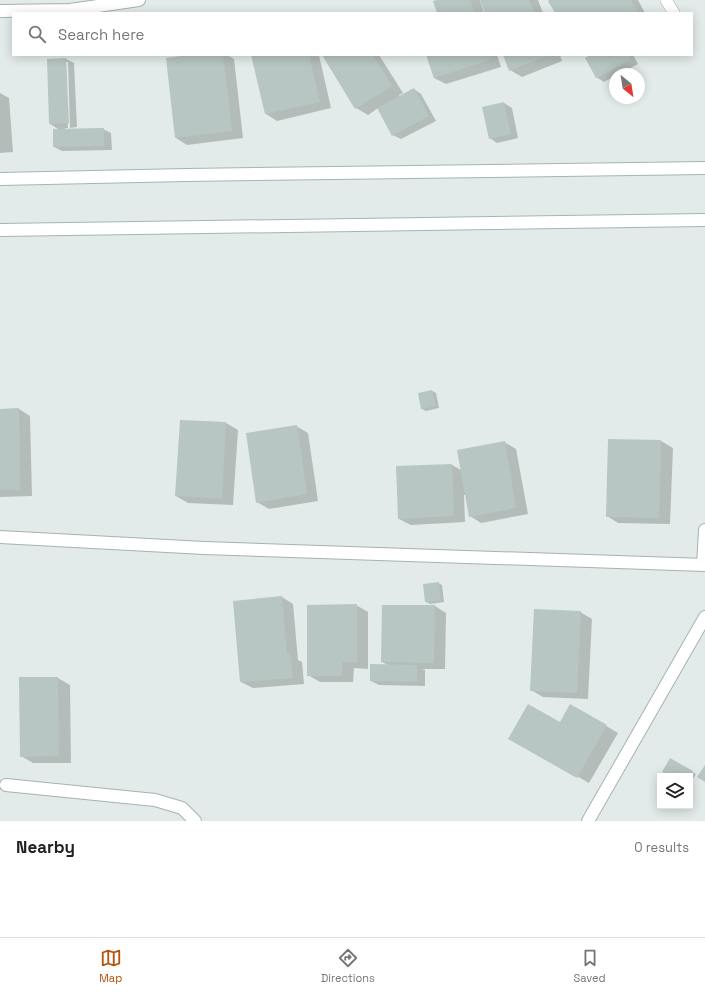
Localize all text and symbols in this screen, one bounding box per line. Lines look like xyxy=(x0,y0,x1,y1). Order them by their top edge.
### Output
search box xyxy=(12,12,693,56)
icon: search xyxy=(26,23,48,45)
text: Search here xyxy=(58,25,144,44)
north arrow xyxy=(609,68,645,104)
map controls xyxy=(657,773,693,809)
button: layers xyxy=(657,773,693,809)
text: Nearby xyxy=(16,836,75,858)
text: 0 results xyxy=(634,839,689,856)
tab: Map xyxy=(99,947,122,985)
tab: Directions xyxy=(321,947,375,985)
tab: Saved xyxy=(574,947,606,985)

